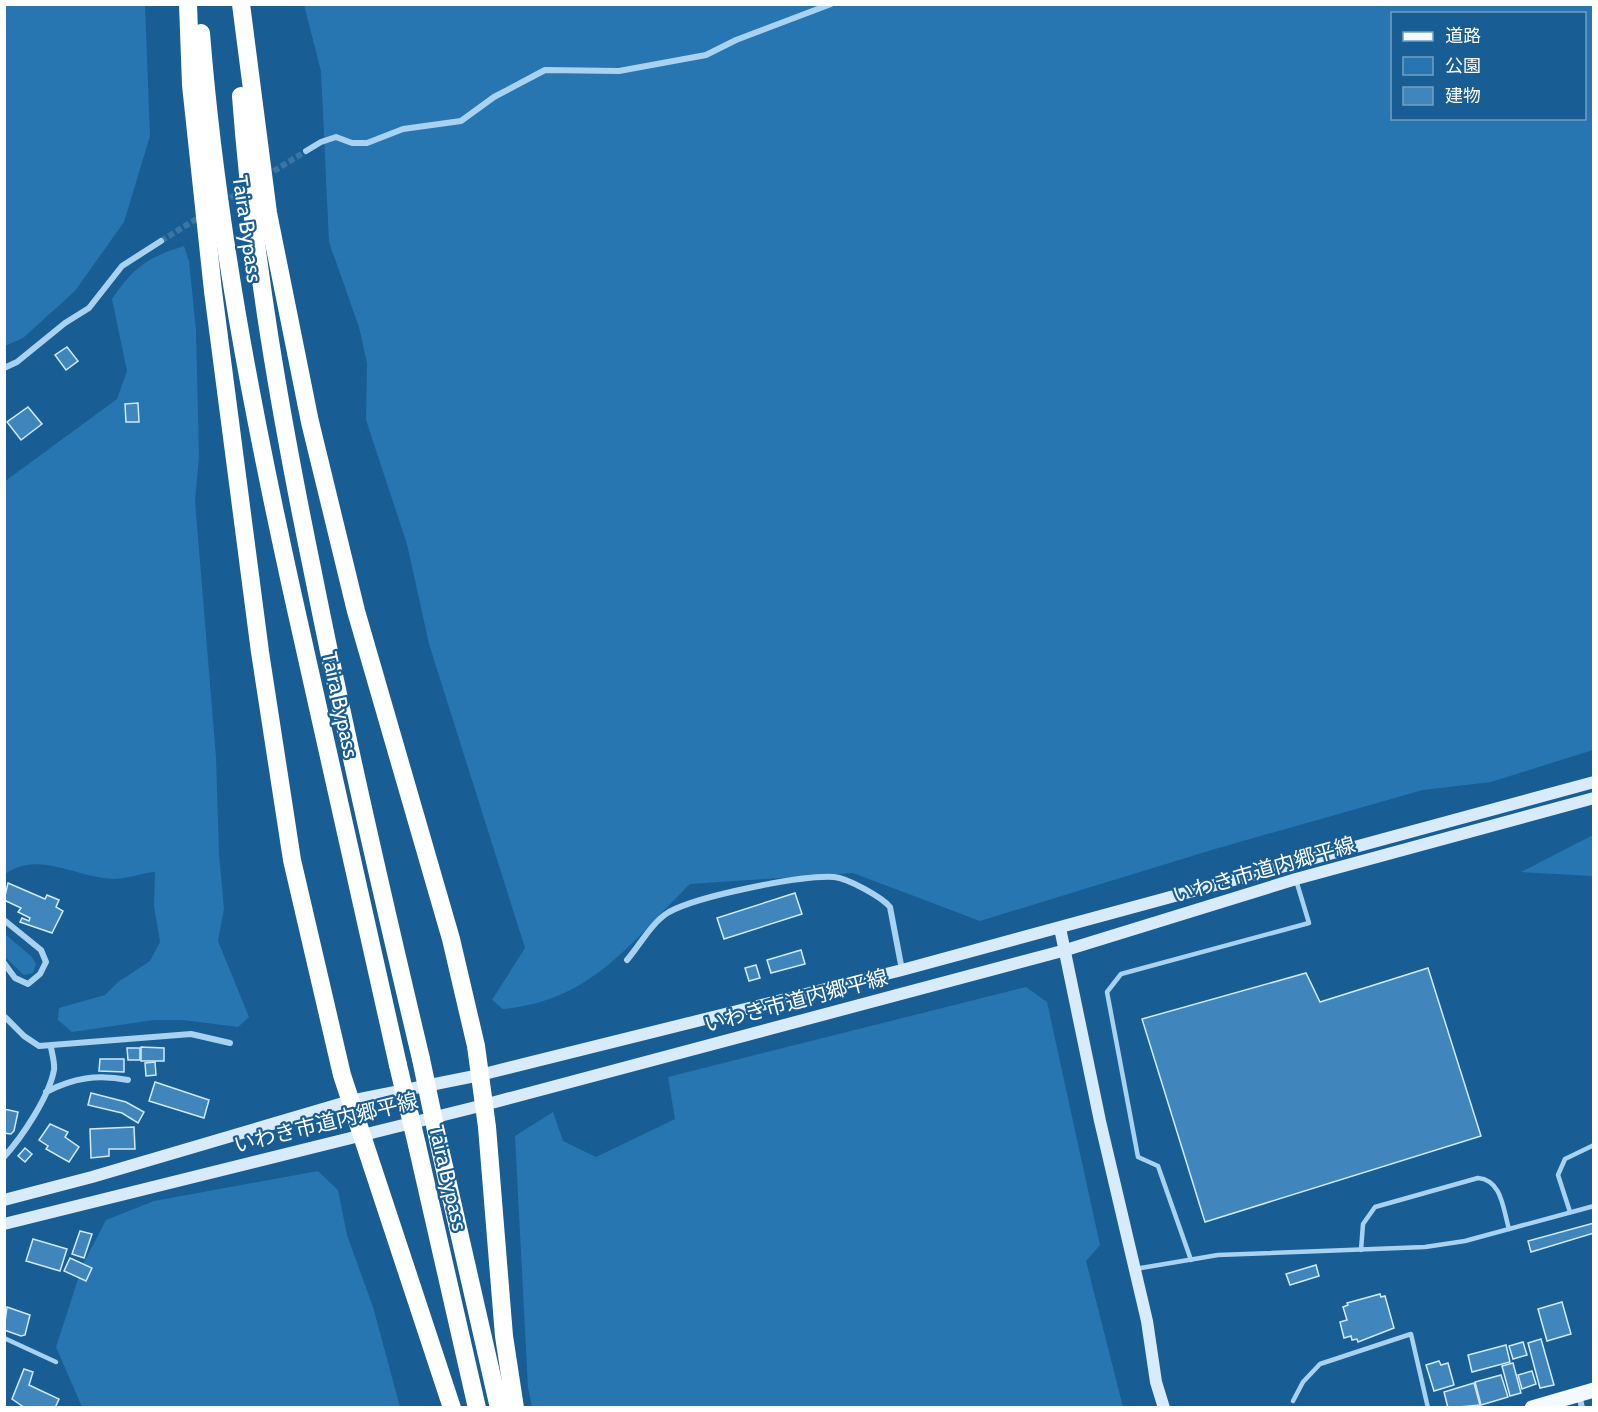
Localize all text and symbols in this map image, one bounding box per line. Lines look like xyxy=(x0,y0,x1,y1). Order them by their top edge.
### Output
legend xyxy=(1391,12,1586,120)
text: 道路 xyxy=(1445,25,1481,47)
text: 公園 xyxy=(1445,55,1481,77)
text: 建物 xyxy=(1445,85,1481,107)
street label: Taira Bypass xyxy=(228,174,267,284)
street label: Taira Bypass xyxy=(317,650,364,760)
street label: いわき市道内郷平線 xyxy=(1170,831,1358,908)
street label: いわき市道内郷平線 xyxy=(701,964,890,1037)
street label: いわき市道内郷平線 xyxy=(231,1088,421,1158)
street label: Taira Bypass xyxy=(424,1123,473,1233)

